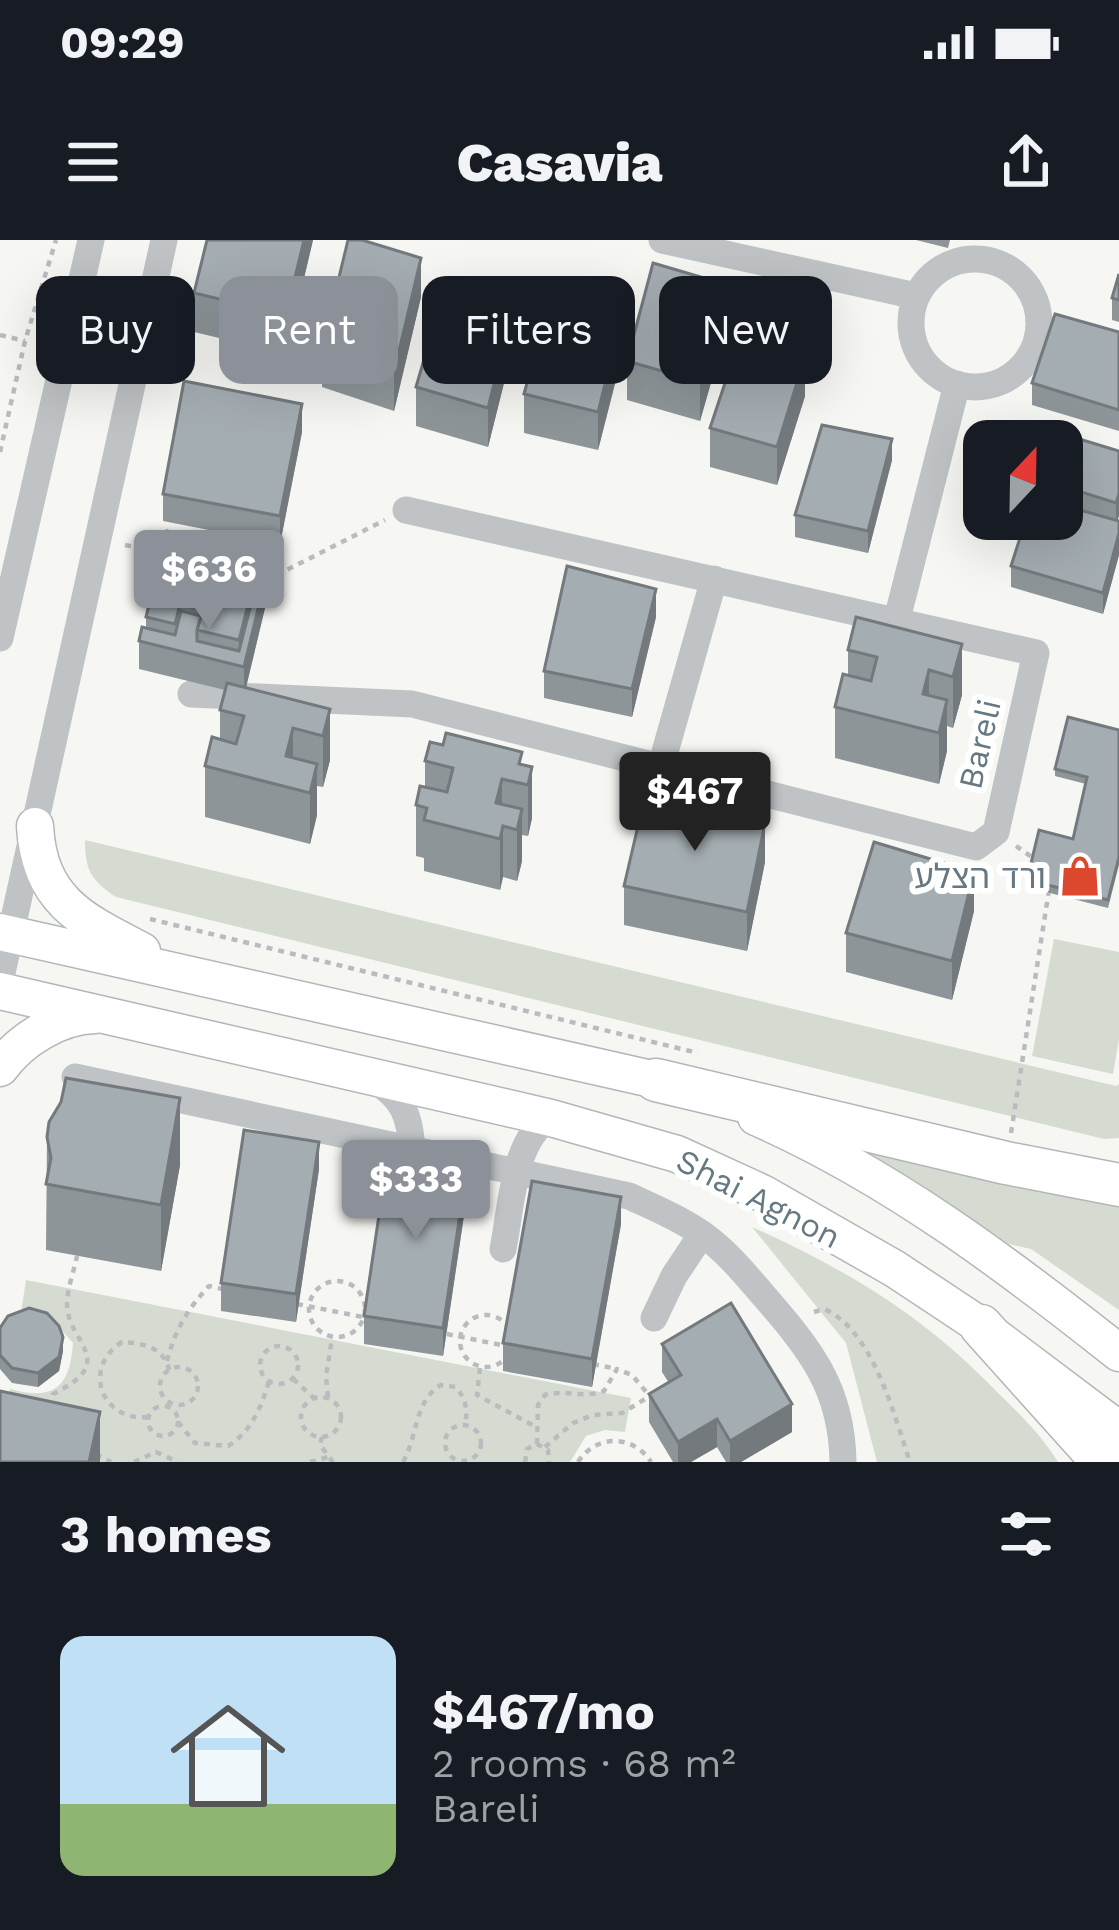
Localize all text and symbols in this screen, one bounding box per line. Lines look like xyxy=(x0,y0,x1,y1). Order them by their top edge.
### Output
text: 09:29 xyxy=(60,16,185,69)
icon: menu xyxy=(60,129,126,195)
icon: share xyxy=(993,129,1059,195)
text: Casavia xyxy=(456,131,663,194)
chip: Buy xyxy=(36,276,195,384)
chip: Rent xyxy=(219,276,398,384)
chip: Filters xyxy=(422,276,635,384)
chip: New xyxy=(659,276,832,384)
north arrow xyxy=(963,420,1083,540)
map controls xyxy=(963,420,1083,540)
pin: $636 xyxy=(138,530,280,632)
text: $636 xyxy=(161,546,257,591)
street label: Bareli xyxy=(950,695,1009,793)
pin: $467 xyxy=(624,752,766,854)
text: $467 xyxy=(646,768,744,813)
shop icon: ורד הצלע xyxy=(1057,853,1103,899)
place label: ורד הצלע xyxy=(914,857,1046,896)
pin: $333 xyxy=(345,1140,487,1242)
street label: Shai Agnon xyxy=(670,1140,847,1256)
text: $333 xyxy=(369,1156,463,1201)
icon: filters xyxy=(993,1501,1059,1567)
text: 3 homes xyxy=(60,1505,272,1564)
text: $467/mo xyxy=(432,1682,655,1741)
icon: home xyxy=(156,1684,300,1828)
text: 2 rooms · 68 m² xyxy=(432,1741,736,1786)
text: Bareli xyxy=(432,1786,540,1831)

